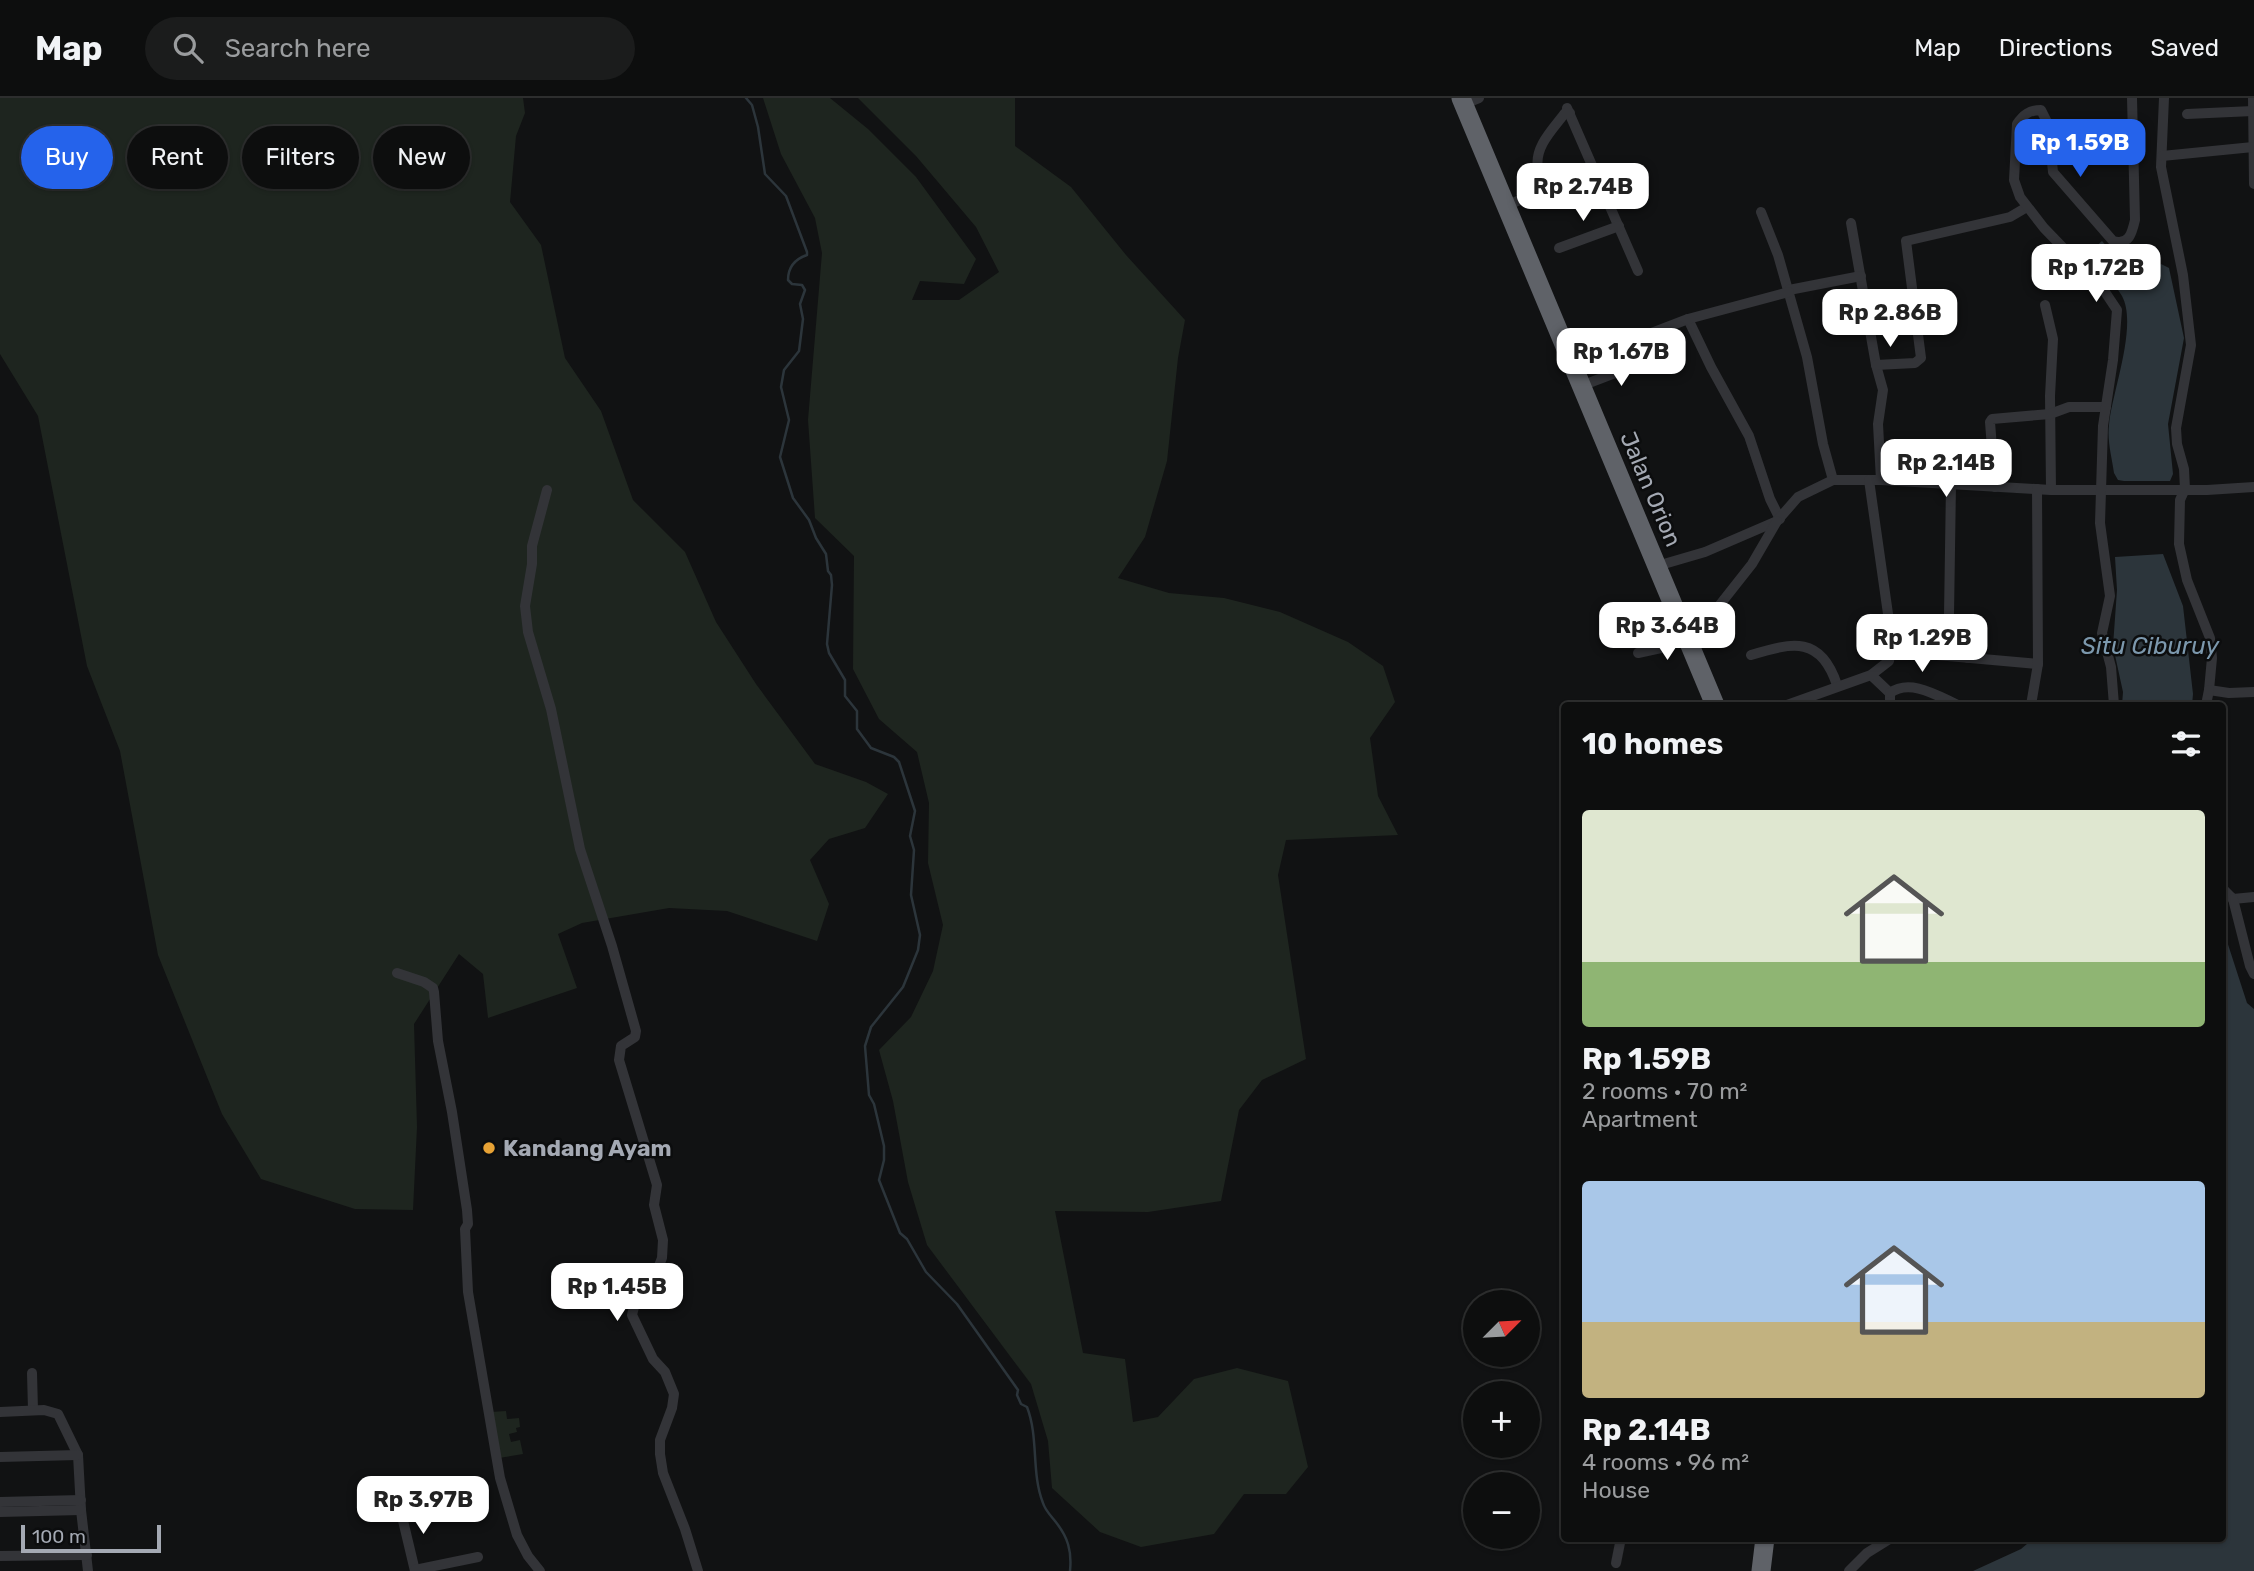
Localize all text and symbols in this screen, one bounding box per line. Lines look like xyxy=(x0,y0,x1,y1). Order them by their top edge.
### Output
search box xyxy=(145,17,635,80)
text: Map xyxy=(35,29,103,68)
icon: search xyxy=(169,29,207,67)
text: Search here xyxy=(225,33,370,64)
text: Map xyxy=(1914,34,1961,62)
text: Directions xyxy=(1999,34,2112,62)
text: Saved xyxy=(2150,34,2219,62)
pin: Rp 1.59B xyxy=(2008,120,2152,179)
chip: Buy xyxy=(21,126,113,189)
chip: Rent xyxy=(127,126,228,189)
chip: Filters xyxy=(242,126,359,189)
chip: New xyxy=(373,126,470,189)
text: Rp 1.59B xyxy=(2030,128,2130,156)
pin: Rp 2.74B xyxy=(1511,164,1655,223)
text: Rp 2.74B xyxy=(1533,172,1633,200)
pin: Rp 1.72B xyxy=(2024,244,2168,304)
text: Rp 1.72B xyxy=(2048,253,2144,281)
pin: Rp 2.86B xyxy=(1818,289,1962,349)
text: Rp 2.86B xyxy=(1838,298,1942,326)
pin: Rp 1.67B xyxy=(1549,328,1693,388)
text: Rp 1.67B xyxy=(1573,337,1669,365)
street label: Jalan Orion xyxy=(1614,427,1688,551)
pin: Rp 2.14B xyxy=(1874,440,2018,499)
text: Rp 2.14B xyxy=(1897,448,1995,476)
pin: Rp 3.64B xyxy=(1595,602,1739,662)
text: Rp 3.64B xyxy=(1615,611,1719,639)
pin: Rp 1.29B xyxy=(1850,614,1994,674)
text: Rp 1.29B xyxy=(1872,623,1972,651)
water label: Situ Ciburuy xyxy=(2081,632,2220,660)
icon: filters xyxy=(2167,725,2205,763)
text: 10 homes xyxy=(1582,726,1723,762)
icon: home xyxy=(1831,856,1957,982)
text: Rp 1.59B xyxy=(1582,1041,1711,1077)
text: 2 rooms · 70 m² xyxy=(1582,1077,1747,1105)
text: Apartment xyxy=(1582,1105,1698,1133)
place label: Kandang Ayam xyxy=(503,1134,672,1162)
marker: Kandang Ayam xyxy=(481,1140,497,1156)
icon: home xyxy=(1831,1227,1957,1353)
pin: Rp 1.45B xyxy=(545,1264,689,1323)
text: Rp 1.45B xyxy=(567,1272,667,1300)
north arrow xyxy=(1463,1290,1540,1367)
map controls xyxy=(1463,1290,1540,1549)
button: + xyxy=(1463,1381,1540,1458)
text: Rp 2.14B xyxy=(1582,1412,1711,1448)
text: 4 rooms · 96 m² xyxy=(1582,1448,1749,1476)
button: − xyxy=(1463,1472,1540,1549)
pin: Rp 3.97B xyxy=(351,1476,495,1536)
text: House xyxy=(1582,1476,1650,1504)
text: Rp 3.97B xyxy=(373,1485,473,1513)
scale bar xyxy=(21,1522,161,1554)
text: 100 m xyxy=(32,1525,86,1548)

